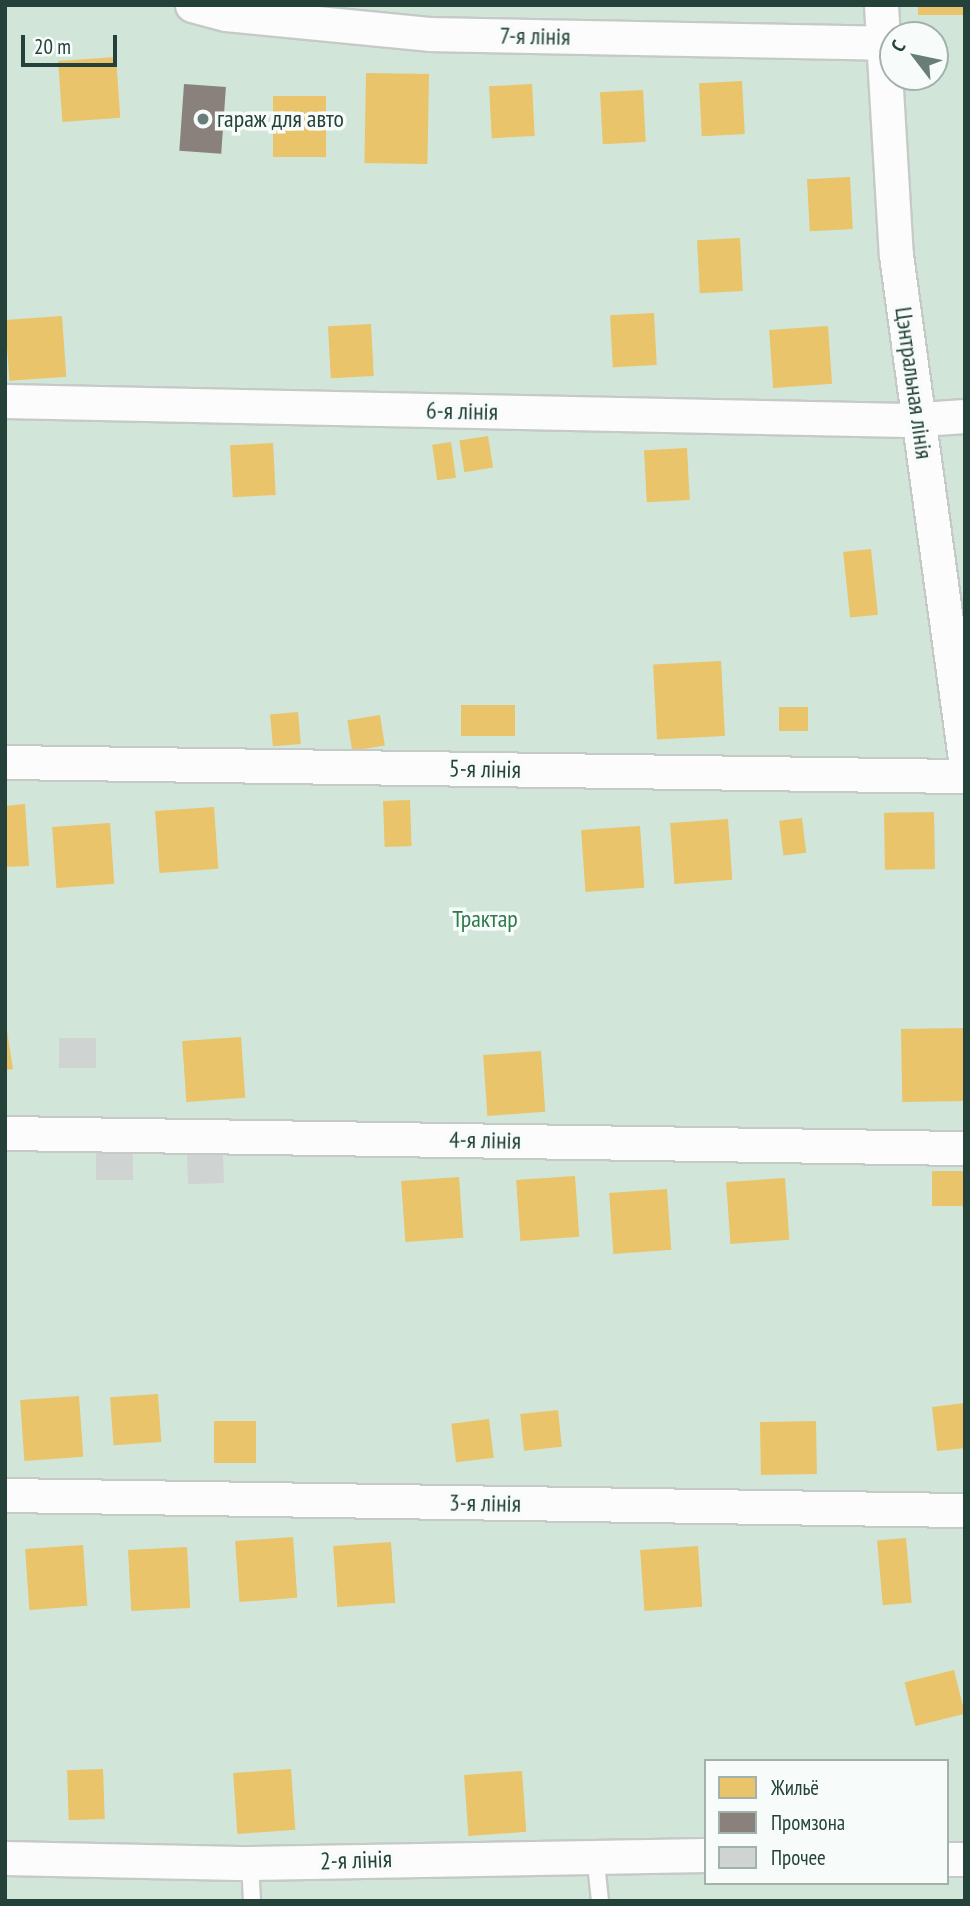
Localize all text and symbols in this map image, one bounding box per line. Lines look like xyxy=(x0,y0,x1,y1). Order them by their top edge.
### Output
scale bar xyxy=(24,21,121,65)
street label: 7-я лінія xyxy=(499,21,571,51)
north arrow xyxy=(879,21,949,91)
text: 20 m xyxy=(34,33,71,60)
text: С xyxy=(885,36,910,56)
place label: гараж для авто xyxy=(217,105,344,133)
marker: гараж для авто xyxy=(195,111,211,127)
street label: Цэнтральная лінія xyxy=(889,305,939,461)
street label: 6-я лінія xyxy=(426,396,498,426)
street label: 5-я лінія xyxy=(449,754,521,784)
park label: Трактар xyxy=(452,905,518,933)
street label: 4-я лінія xyxy=(449,1125,521,1155)
street label: 3-я лінія xyxy=(449,1488,521,1518)
legend xyxy=(704,1759,949,1885)
text: Жильё xyxy=(771,1774,819,1801)
text: Промзона xyxy=(771,1809,845,1836)
street label: 2-я лінія xyxy=(319,1844,393,1876)
text: Прочее xyxy=(771,1844,826,1871)

